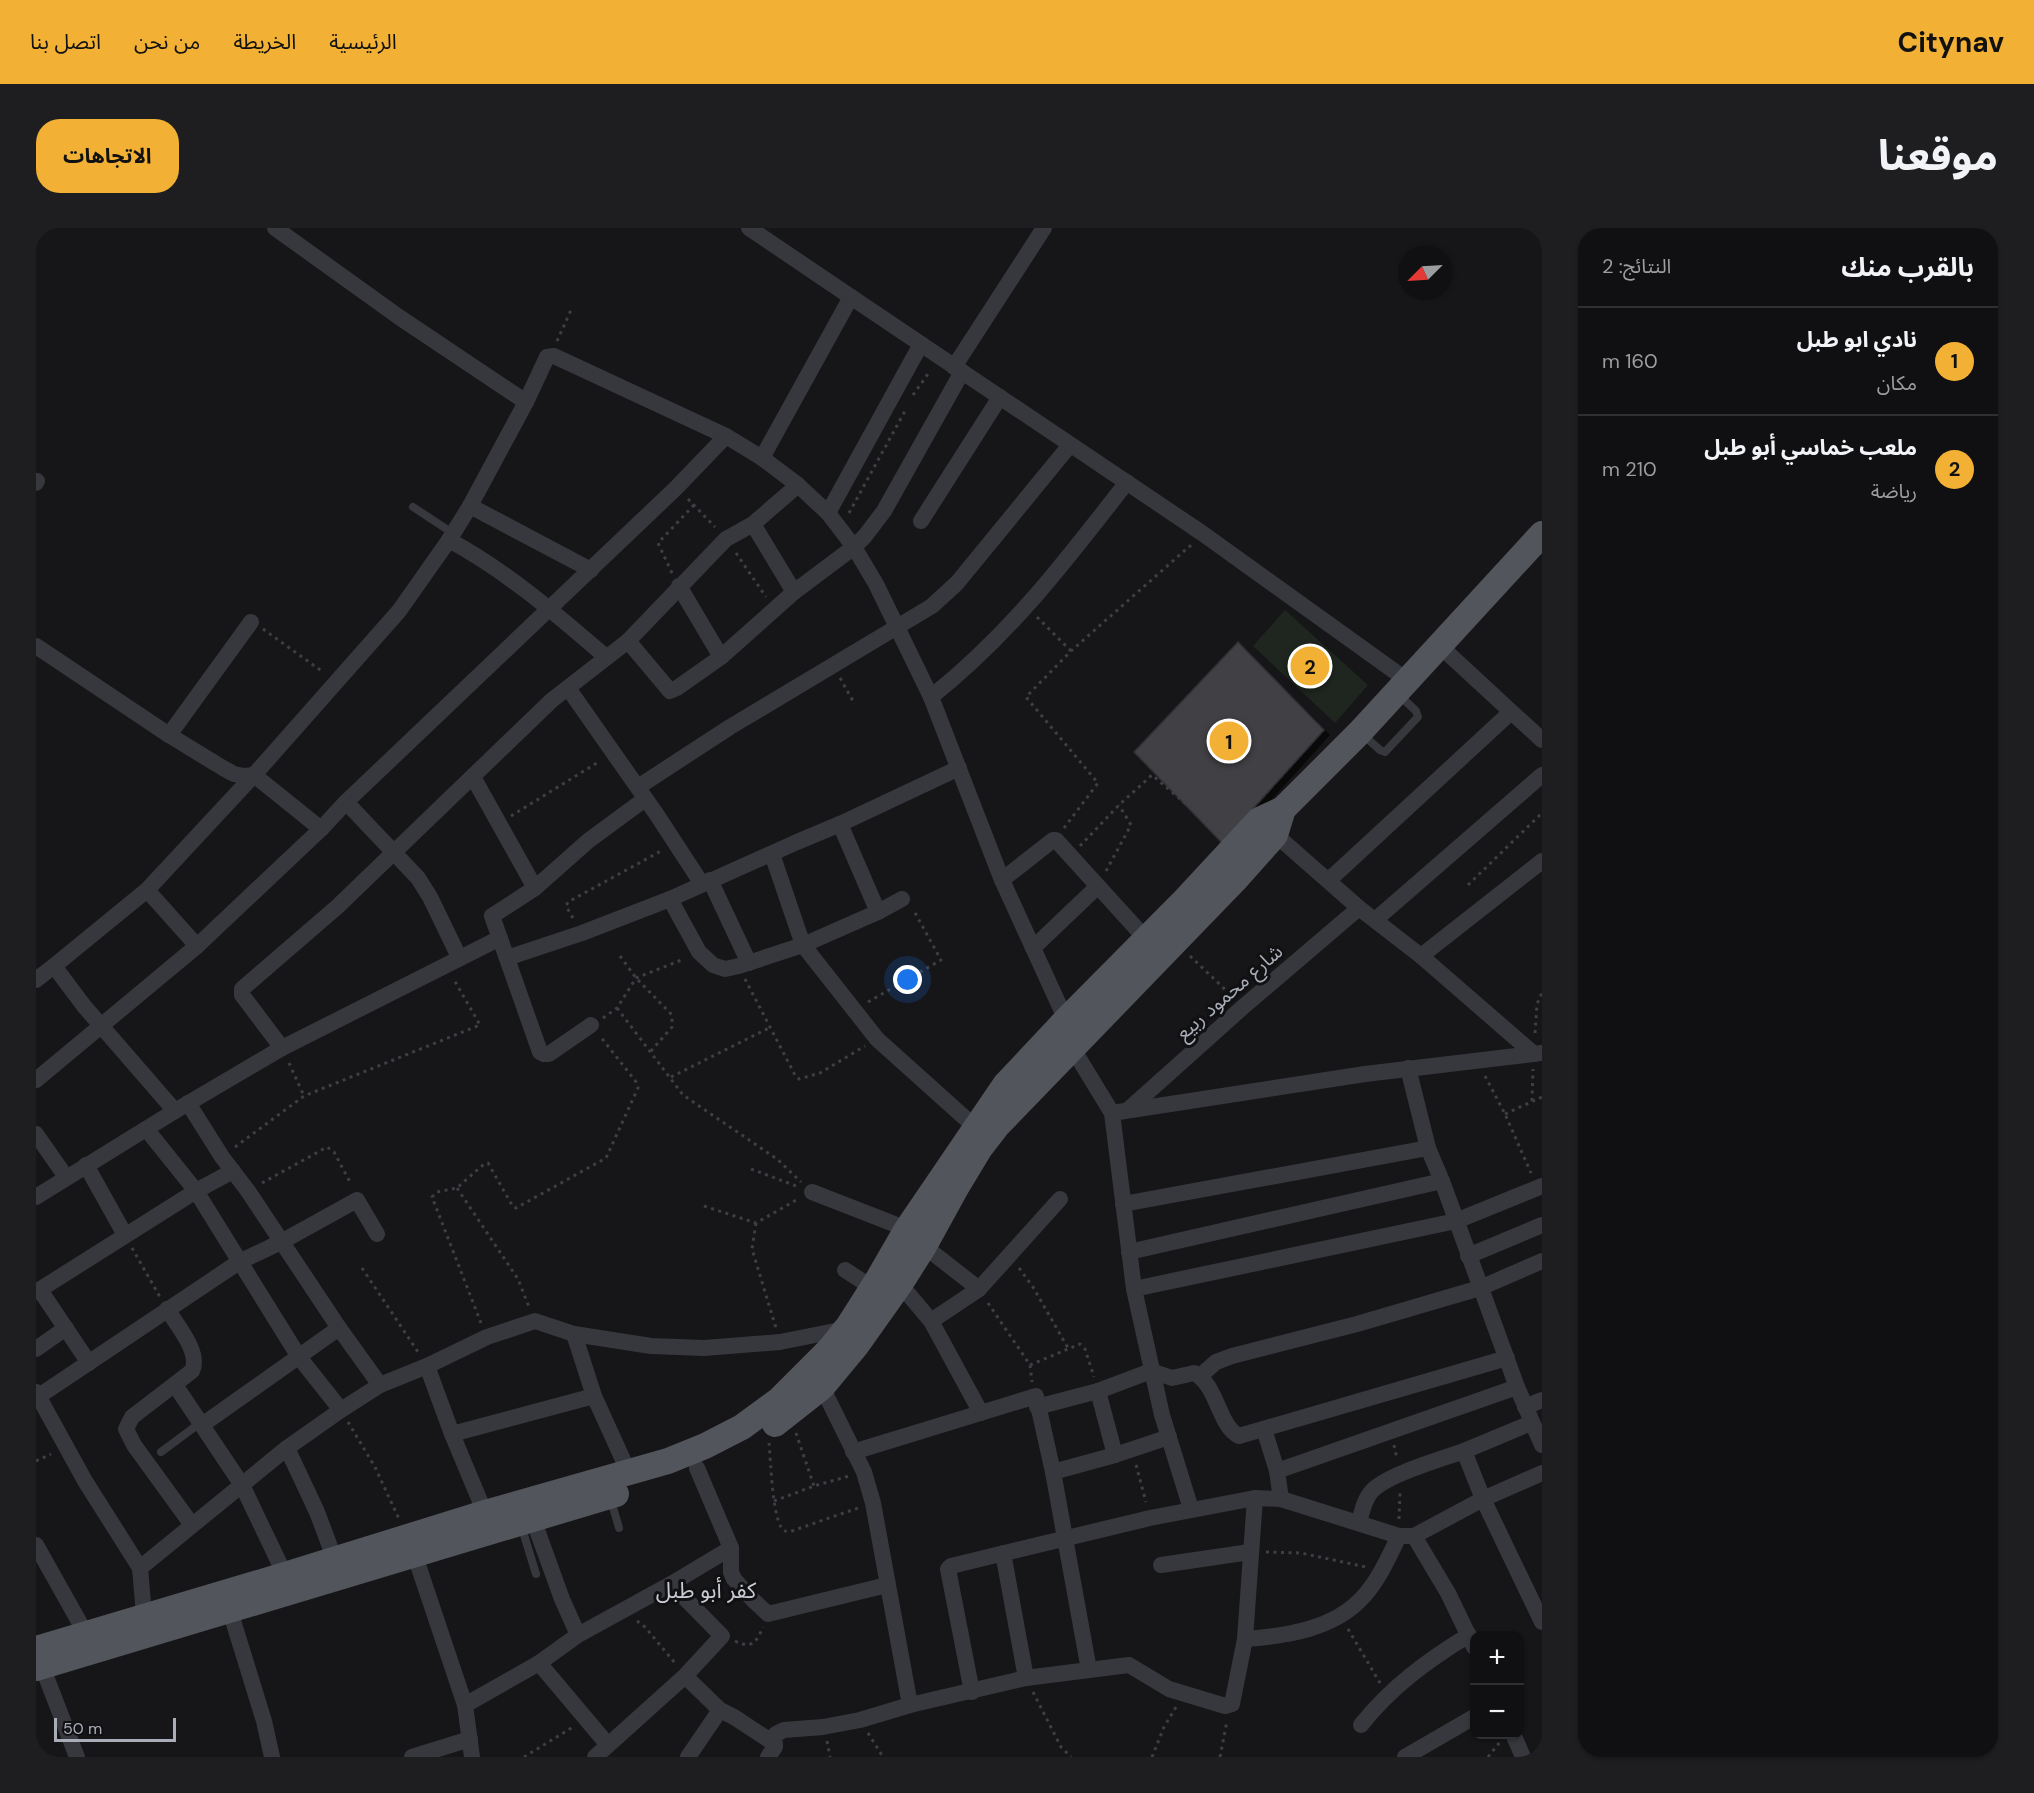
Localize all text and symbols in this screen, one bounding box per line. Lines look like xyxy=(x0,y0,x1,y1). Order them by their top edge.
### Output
text: Citynav xyxy=(1898,24,2004,61)
text: اتصل بنا xyxy=(30,28,101,56)
text: من نحن xyxy=(134,28,200,56)
text: الخريطة xyxy=(233,28,296,56)
text: الرئيسية xyxy=(329,28,397,56)
button: الاتجاهات xyxy=(36,119,179,193)
text: موقعنا xyxy=(1878,128,1998,183)
north arrow xyxy=(1398,246,1452,300)
text: بالقرب منك xyxy=(1841,250,1974,284)
text: النتائج: 2 xyxy=(1602,253,1671,279)
text: نادي ابو طبل xyxy=(1797,325,1917,354)
text: 160 m xyxy=(1602,348,1658,374)
text: 1 xyxy=(1951,348,1958,374)
text: مكان xyxy=(1877,370,1917,396)
text: ملعب خماسي أبو طبل xyxy=(1704,433,1917,462)
text: 210 m xyxy=(1602,456,1657,482)
text: 2 xyxy=(1949,456,1960,482)
text: رياضة xyxy=(1871,478,1917,504)
pin: 2 xyxy=(1290,644,1330,688)
pin: 1 xyxy=(1210,718,1248,764)
street label: شارع محمود ربيع xyxy=(1170,938,1289,1047)
your location xyxy=(893,965,922,994)
district label: كفر أبو طبل xyxy=(656,1576,757,1605)
map controls xyxy=(1470,1631,1524,1739)
button: + xyxy=(1470,1631,1524,1685)
button: − xyxy=(1470,1685,1524,1739)
scale bar xyxy=(54,1715,176,1742)
text: 50 m xyxy=(63,1718,102,1739)

